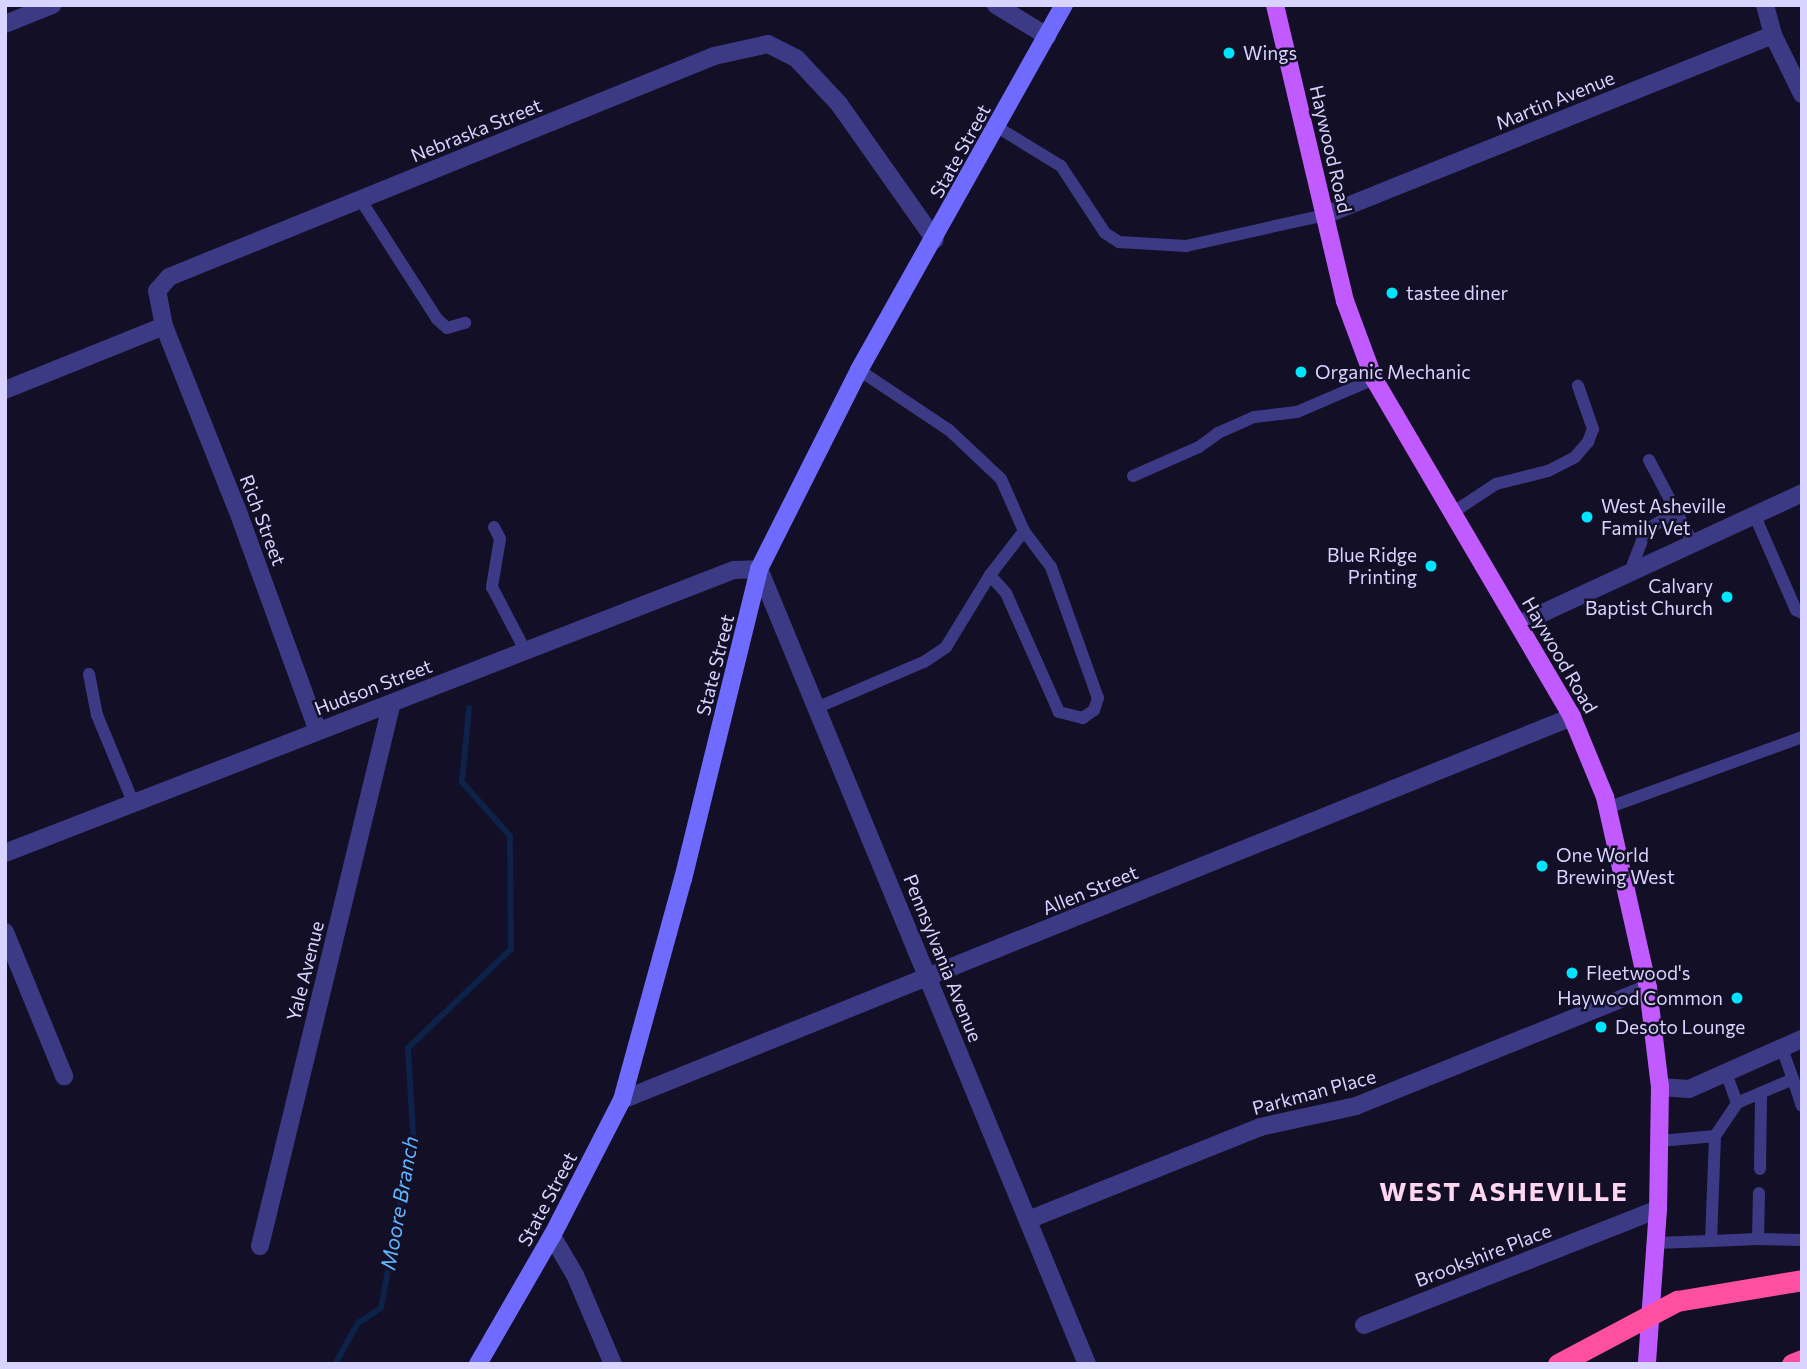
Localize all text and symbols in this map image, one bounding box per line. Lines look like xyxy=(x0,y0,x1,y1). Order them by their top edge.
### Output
place label: Wings xyxy=(1243,42,1297,64)
marker: Wings xyxy=(1221,45,1237,61)
street label: Martin Avenue xyxy=(1492,66,1618,134)
street label: Haywood Road xyxy=(1305,83,1357,215)
street label: Nebraska Street xyxy=(407,93,545,167)
street label: State Street xyxy=(925,100,995,202)
place label: tastee diner xyxy=(1406,282,1508,304)
marker: tastee diner xyxy=(1384,285,1400,301)
place label: Organic Mechanic xyxy=(1315,361,1471,383)
marker: Organic Mechanic xyxy=(1293,364,1309,380)
street label: Rich Street xyxy=(235,471,291,569)
place label: West Asheville Family Vet xyxy=(1601,495,1726,539)
marker: West Asheville Family Vet xyxy=(1579,509,1595,525)
place label: Blue Ridge Printing xyxy=(1327,544,1417,588)
marker: Blue Ridge Printing xyxy=(1423,558,1439,574)
place label: Calvary Baptist Church xyxy=(1585,575,1713,619)
marker: Calvary Baptist Church xyxy=(1719,589,1735,605)
street label: Haywood Road xyxy=(1518,593,1602,717)
street label: State Street xyxy=(691,612,739,718)
street label: Hudson Street xyxy=(311,654,435,720)
place label: One World Brewing West xyxy=(1556,844,1675,888)
marker: One World Brewing West xyxy=(1534,858,1550,874)
street label: Allen Street xyxy=(1039,861,1141,919)
street label: Pennsylvania Avenue xyxy=(899,871,987,1045)
street label: Yale Avenue xyxy=(282,919,328,1023)
place label: Fleetwood's xyxy=(1586,962,1690,984)
marker: Fleetwood's xyxy=(1564,965,1580,981)
place label: Haywood Common xyxy=(1557,987,1723,1009)
marker: Haywood Common xyxy=(1729,990,1745,1006)
place label: Desoto Lounge xyxy=(1615,1016,1745,1038)
marker: Desoto Lounge xyxy=(1593,1019,1609,1035)
street label: Parkman Place xyxy=(1250,1065,1378,1119)
water label: Moore Branch xyxy=(375,1134,423,1272)
street label: State Street xyxy=(513,1148,581,1250)
district label: WEST ASHEVILLE xyxy=(1381,1175,1627,1207)
street label: Brookshire Place xyxy=(1412,1219,1554,1291)

